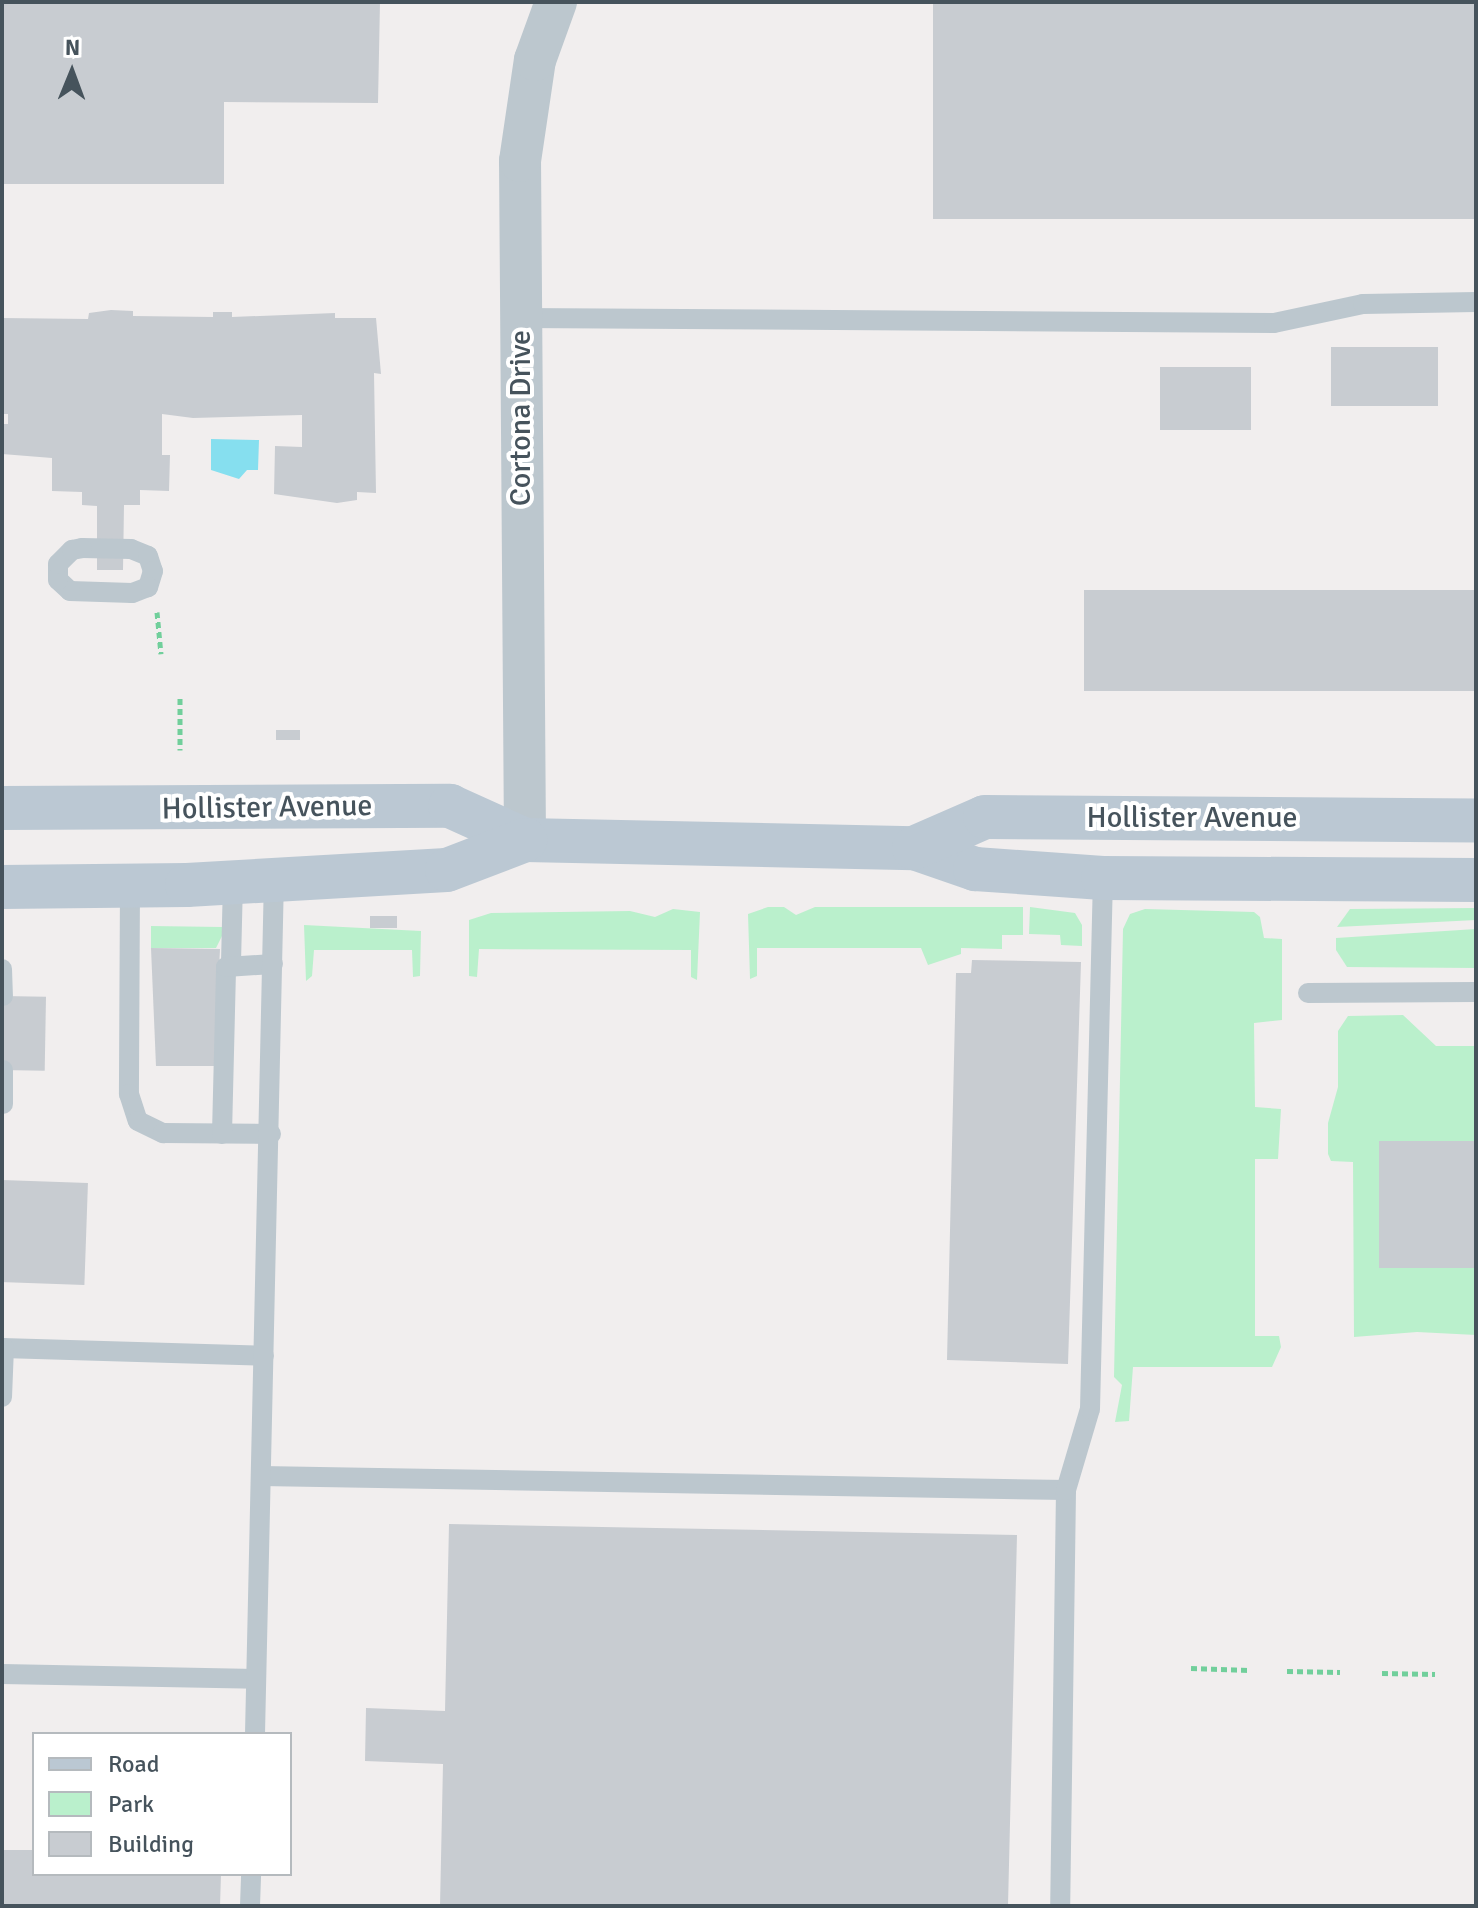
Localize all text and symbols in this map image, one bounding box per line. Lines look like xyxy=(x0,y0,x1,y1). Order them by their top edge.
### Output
north arrow xyxy=(32,32,112,112)
text: N xyxy=(65,34,80,61)
street label: Cortona Drive xyxy=(503,330,539,506)
street label: Hollister Avenue xyxy=(161,788,373,828)
street label: Hollister Avenue xyxy=(1087,800,1297,836)
legend xyxy=(32,1732,292,1876)
text: Road xyxy=(108,1749,159,1779)
text: Park xyxy=(108,1789,154,1819)
text: Building xyxy=(108,1829,194,1859)

